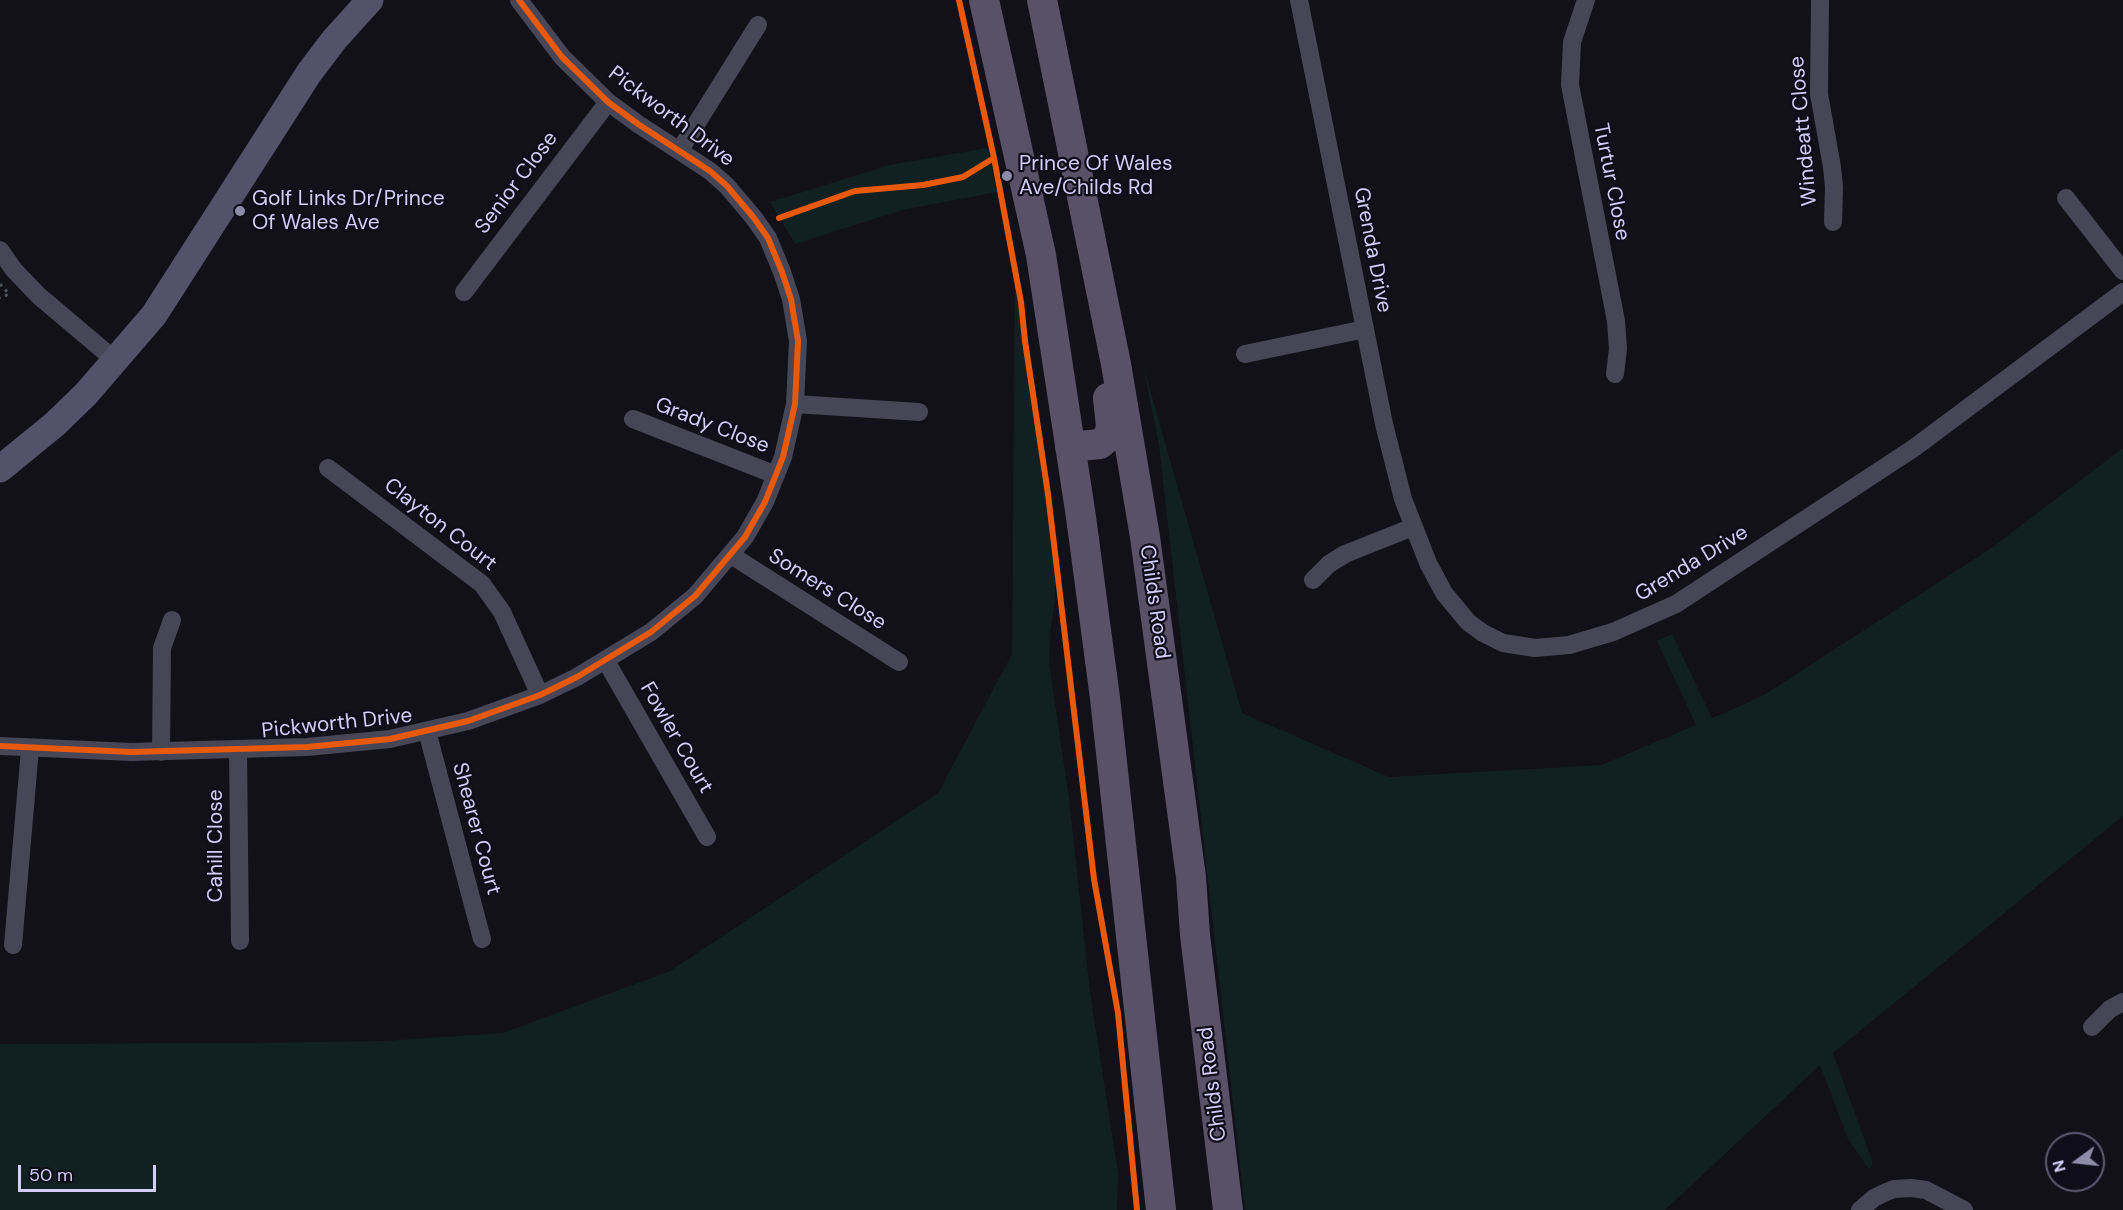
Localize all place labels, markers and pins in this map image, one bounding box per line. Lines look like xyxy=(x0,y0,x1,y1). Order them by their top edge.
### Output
place label: Prince Of Wales Ave/Childs Rd xyxy=(1019,151,1172,201)
marker: Prince Of Wales Ave/Childs Rd xyxy=(1000,169,1014,183)
place label: Golf Links Dr/Prince Of Wales Ave xyxy=(252,186,445,236)
marker: Golf Links Dr/Prince Of Wales Ave xyxy=(233,204,247,218)

